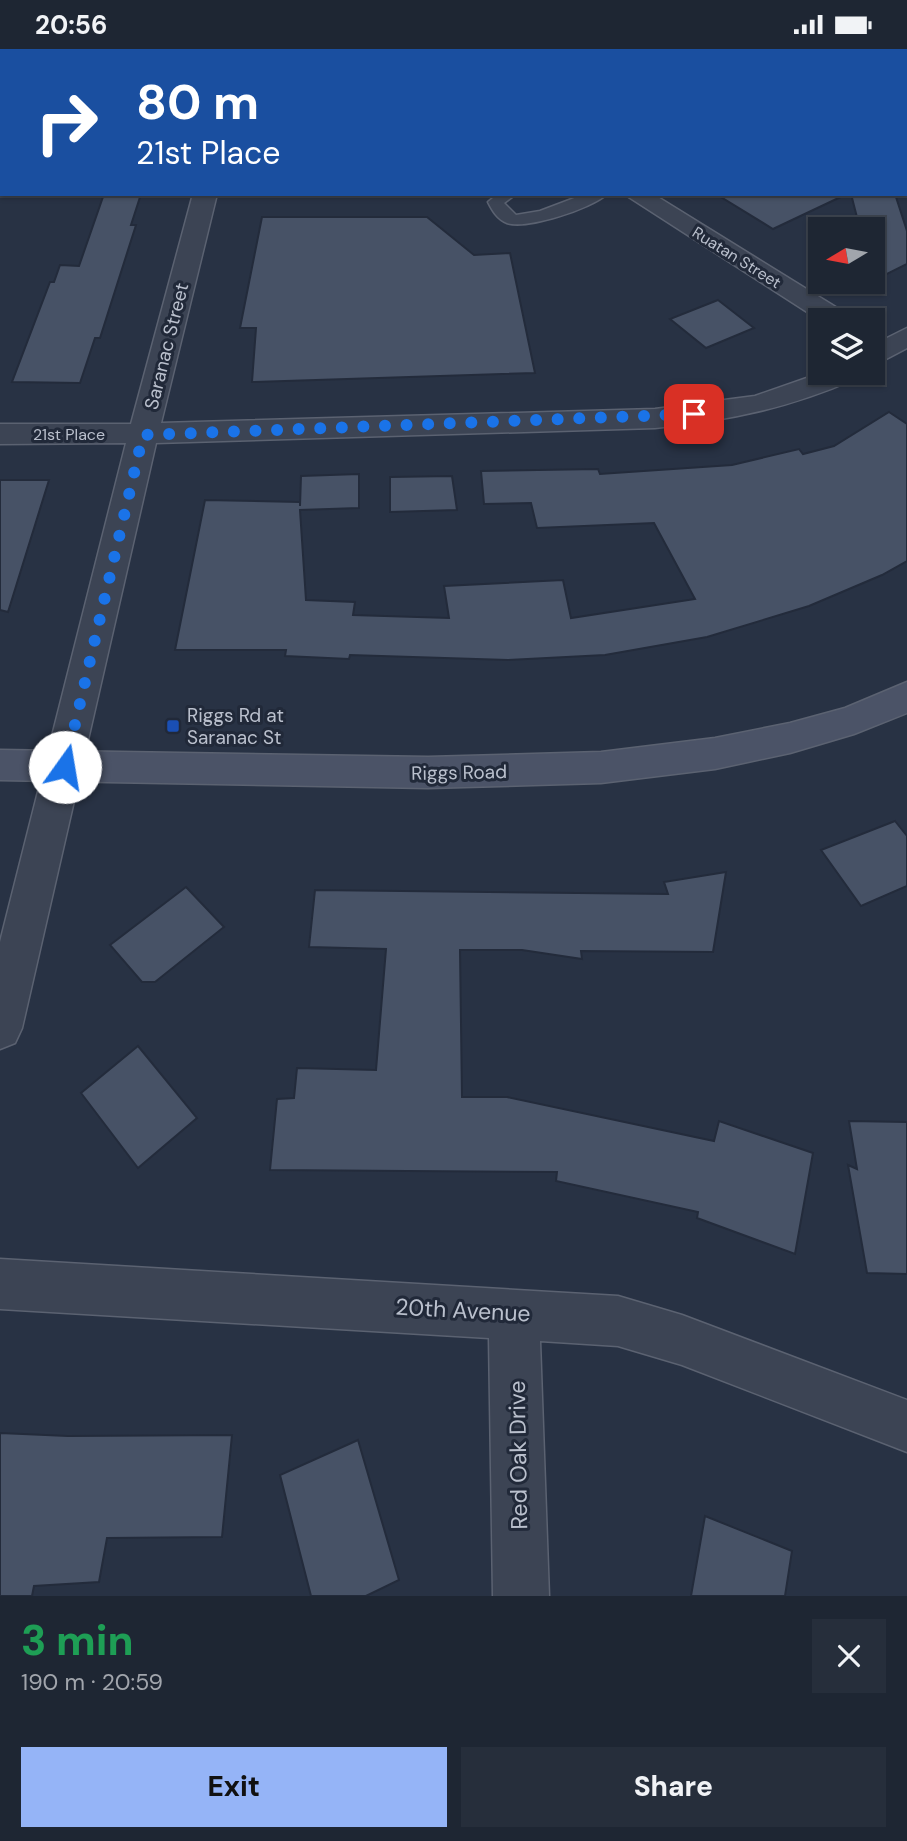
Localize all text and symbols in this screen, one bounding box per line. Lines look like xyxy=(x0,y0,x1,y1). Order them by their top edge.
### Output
text: 20:56 xyxy=(35,8,107,42)
text: 80 m xyxy=(136,70,259,134)
icon: right xyxy=(21,77,112,168)
text: 21st Place xyxy=(136,132,280,174)
north arrow xyxy=(808,217,886,294)
map controls xyxy=(808,217,885,385)
street label: Ruatan Street xyxy=(688,222,785,293)
street label: Saranac Street xyxy=(139,280,194,412)
button: layers xyxy=(808,308,885,385)
pin xyxy=(664,384,724,444)
icon: arrive xyxy=(675,395,713,433)
street label: 21st Place xyxy=(33,424,105,445)
place label: Riggs Rd at Saranac St xyxy=(187,703,284,750)
marker: Riggs Rd at Saranac St xyxy=(165,718,181,734)
position arrow xyxy=(28,730,102,804)
street label: Riggs Road xyxy=(411,759,507,786)
street label: 20th Avenue xyxy=(395,1291,531,1329)
street label: Red Oak Drive xyxy=(502,1380,534,1530)
text: 3 min xyxy=(21,1613,134,1668)
button: close xyxy=(812,1619,886,1693)
text: 190 m · 20:59 xyxy=(21,1667,163,1697)
button: Exit xyxy=(21,1747,447,1827)
button: Share xyxy=(461,1747,886,1827)

